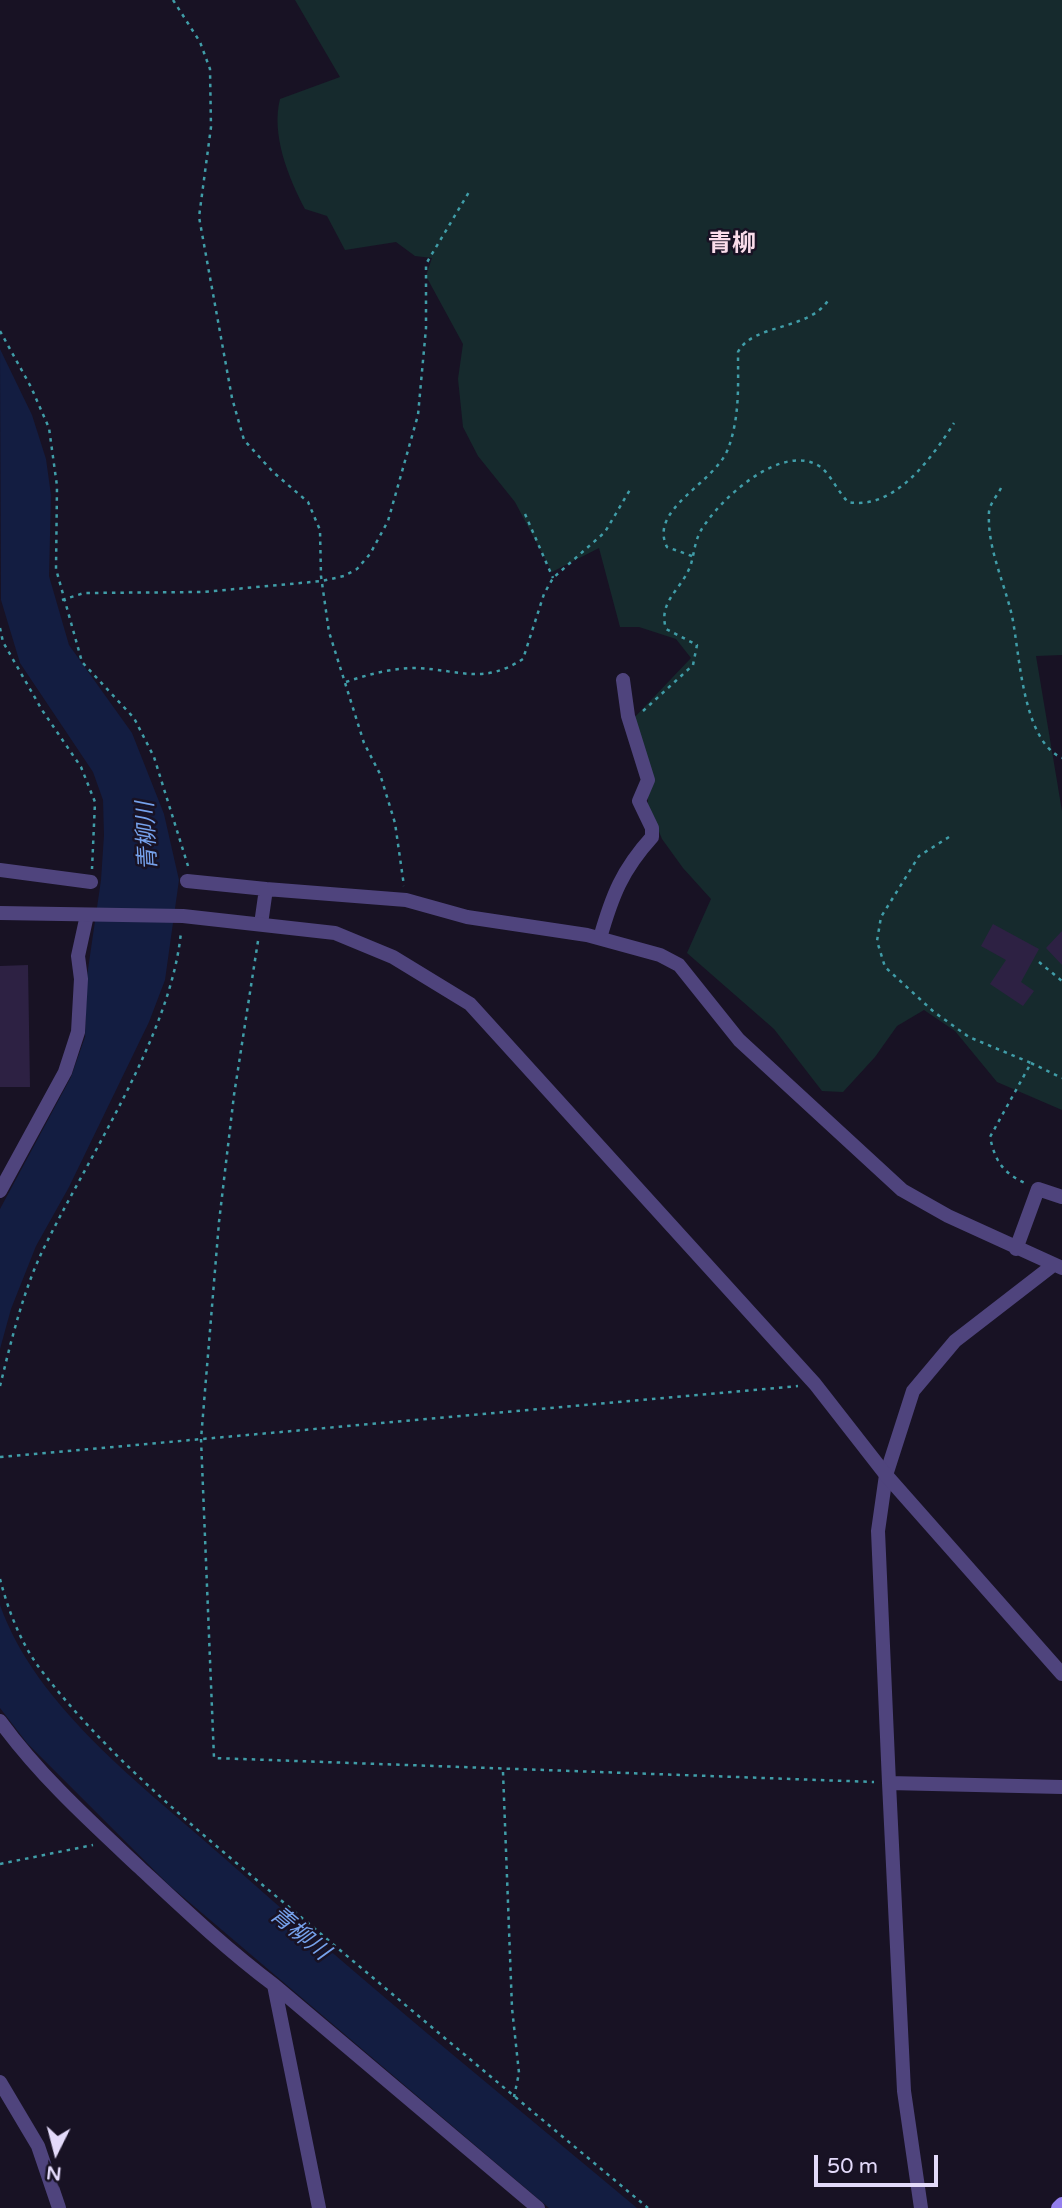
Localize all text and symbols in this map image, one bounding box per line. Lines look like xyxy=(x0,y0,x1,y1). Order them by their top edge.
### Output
district label: 青柳 xyxy=(708,231,756,259)
water label: 青柳川 xyxy=(132,801,164,871)
water label: 青柳川 xyxy=(264,1901,334,1967)
north arrow xyxy=(21,2117,91,2187)
scale bar xyxy=(817,2142,941,2186)
text: 50 m xyxy=(827,2154,878,2179)
text: N xyxy=(45,2161,63,2185)

